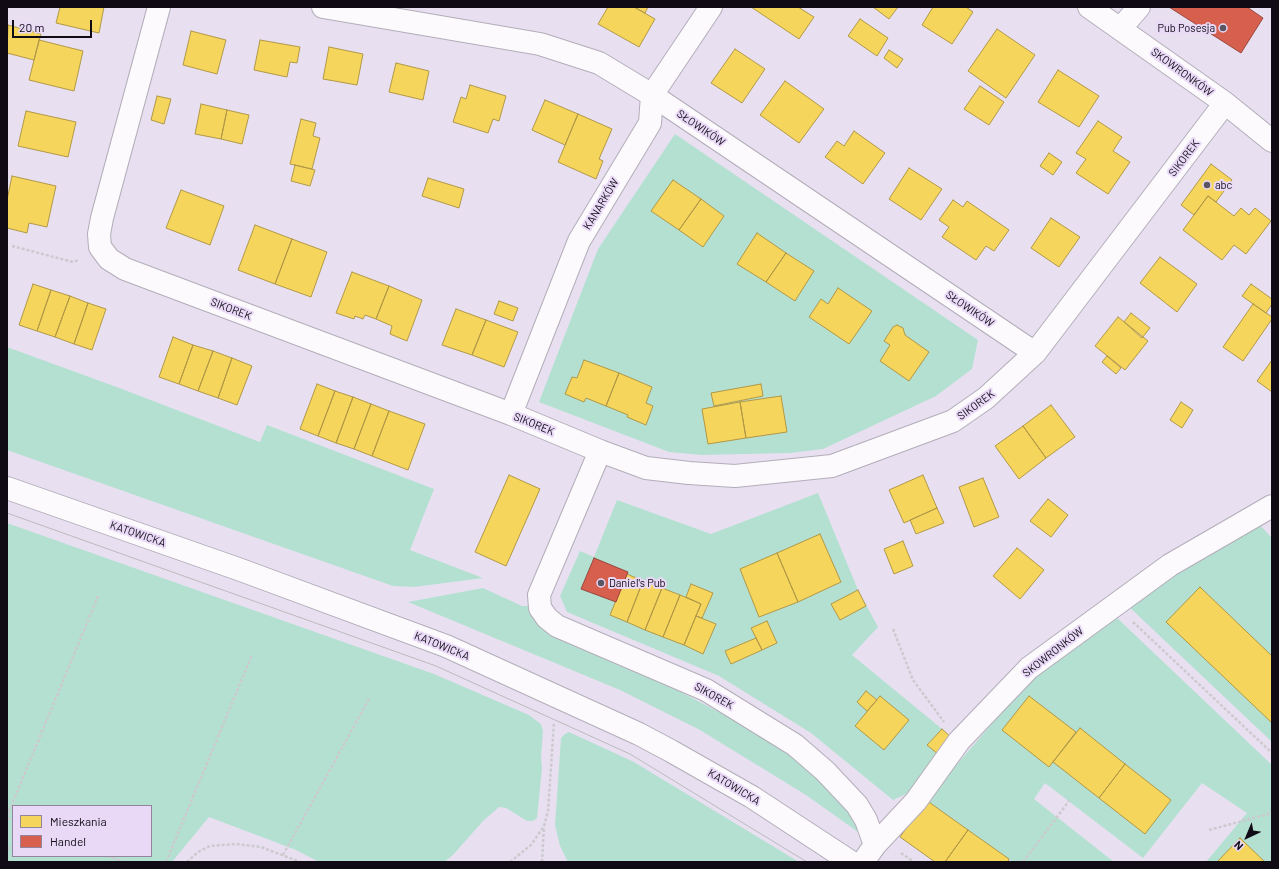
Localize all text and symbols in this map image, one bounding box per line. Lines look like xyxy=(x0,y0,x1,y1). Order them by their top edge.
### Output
scale bar xyxy=(14,12,94,38)
text: 20 m xyxy=(19,20,45,34)
place label: Pub Posesja xyxy=(1157,21,1215,35)
marker: Pub Posesja xyxy=(1218,23,1228,33)
street label: SKOWRONKÓW xyxy=(1148,45,1216,99)
street label: SŁOWIKÓW xyxy=(674,107,728,149)
street label: SIKOREK xyxy=(1166,137,1202,179)
street label: KANARKÓW xyxy=(581,176,621,232)
place label: abc xyxy=(1215,178,1232,192)
marker: abc xyxy=(1202,180,1212,190)
street label: SŁOWIKÓW xyxy=(943,288,997,330)
street label: SIKOREK xyxy=(209,295,253,323)
street label: SIKOREK xyxy=(955,387,997,423)
street label: SIKOREK xyxy=(512,410,556,438)
street label: KATOWICKA xyxy=(108,518,168,550)
place label: Daniel's Pub xyxy=(609,576,666,590)
marker: Daniel's Pub xyxy=(596,578,606,588)
street label: SKOWRONKÓW xyxy=(1020,624,1086,680)
street label: KATOWICKA xyxy=(412,629,472,663)
street label: SIKOREK xyxy=(692,680,736,712)
street label: KATOWICKA xyxy=(706,766,762,808)
legend xyxy=(12,805,152,857)
text: Mieszkania xyxy=(50,814,107,828)
north arrow xyxy=(1227,817,1267,857)
text: Handel xyxy=(50,834,86,848)
text: N xyxy=(1231,839,1245,853)

